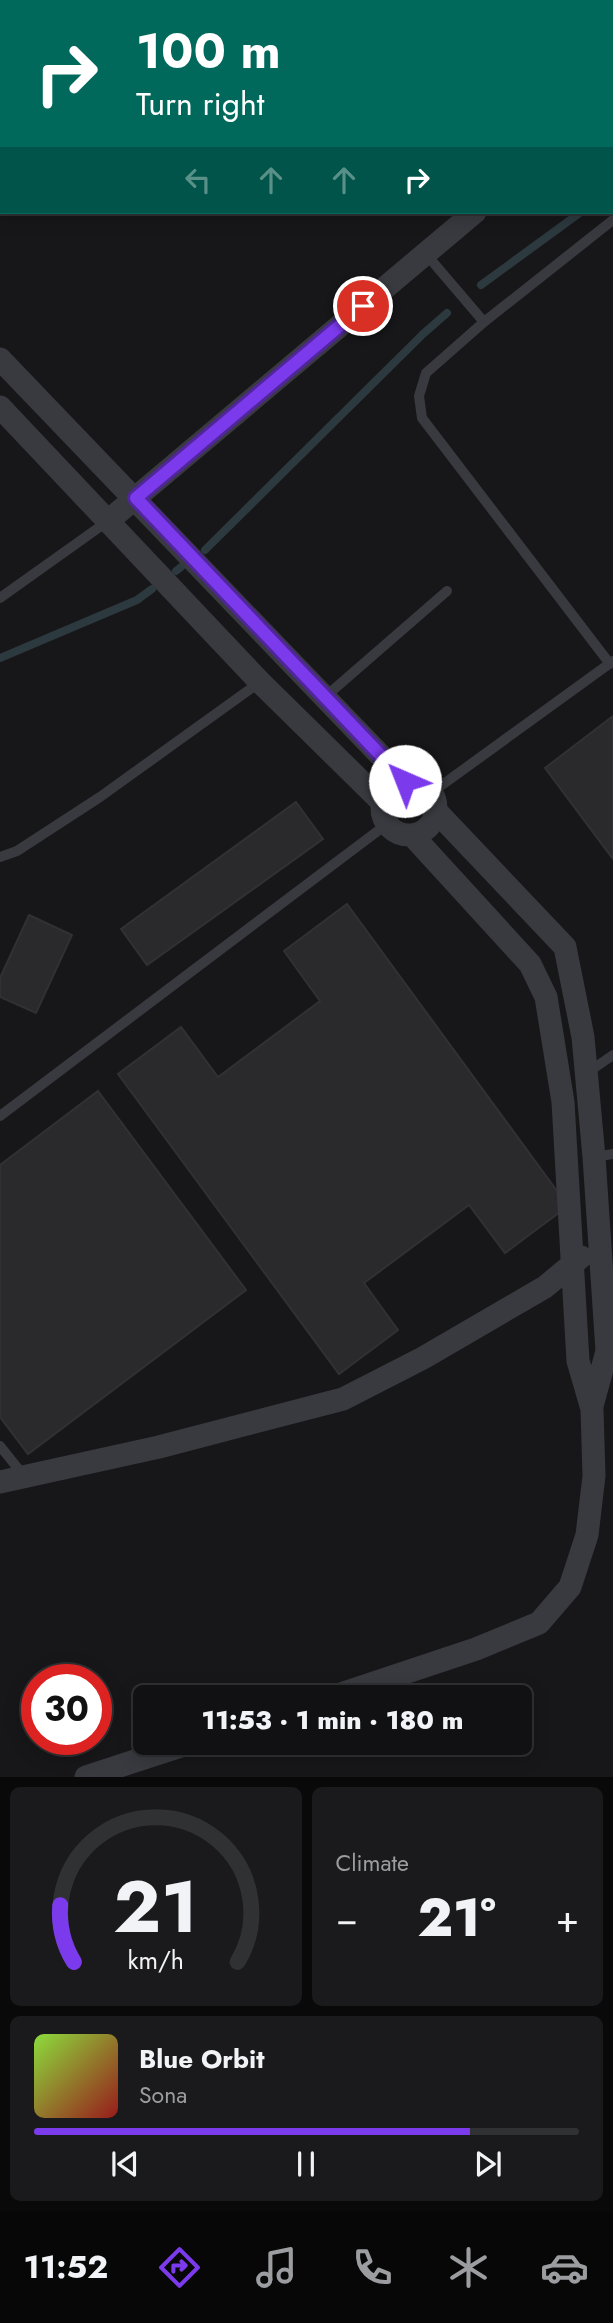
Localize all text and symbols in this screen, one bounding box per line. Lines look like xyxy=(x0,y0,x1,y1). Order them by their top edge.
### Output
text: 100 m xyxy=(136,16,281,86)
icon: right xyxy=(21,28,112,119)
text: Turn right xyxy=(136,81,265,127)
icon: left xyxy=(179,161,217,199)
icon: ahead xyxy=(252,161,290,199)
icon: ahead xyxy=(325,161,363,199)
icon: right xyxy=(398,161,436,199)
pin xyxy=(333,276,393,336)
icon: arrive xyxy=(344,287,382,325)
position arrow xyxy=(368,744,442,818)
speed limit sign: 30 xyxy=(21,1664,112,1755)
text: 11:53 · 1 min · 180 m xyxy=(202,1701,463,1739)
text: Climate xyxy=(336,1846,409,1880)
text: 21 xyxy=(113,1855,198,1960)
text: 21° xyxy=(417,1880,496,1956)
text: − xyxy=(336,1891,358,1946)
text: + xyxy=(556,1891,579,1946)
text: km/h xyxy=(127,1942,184,1978)
text: Blue Orbit xyxy=(139,2040,264,2078)
text: Sona xyxy=(139,2078,187,2112)
icon: previous xyxy=(106,2145,144,2183)
icon: pause xyxy=(287,2145,325,2183)
icon: next xyxy=(469,2145,507,2183)
icon: directions xyxy=(155,2243,204,2292)
icon: music xyxy=(252,2243,301,2292)
icon: phone xyxy=(348,2243,397,2292)
icon: climate xyxy=(444,2243,493,2292)
icon: car xyxy=(540,2243,589,2292)
text: 11:52 xyxy=(24,2244,108,2290)

